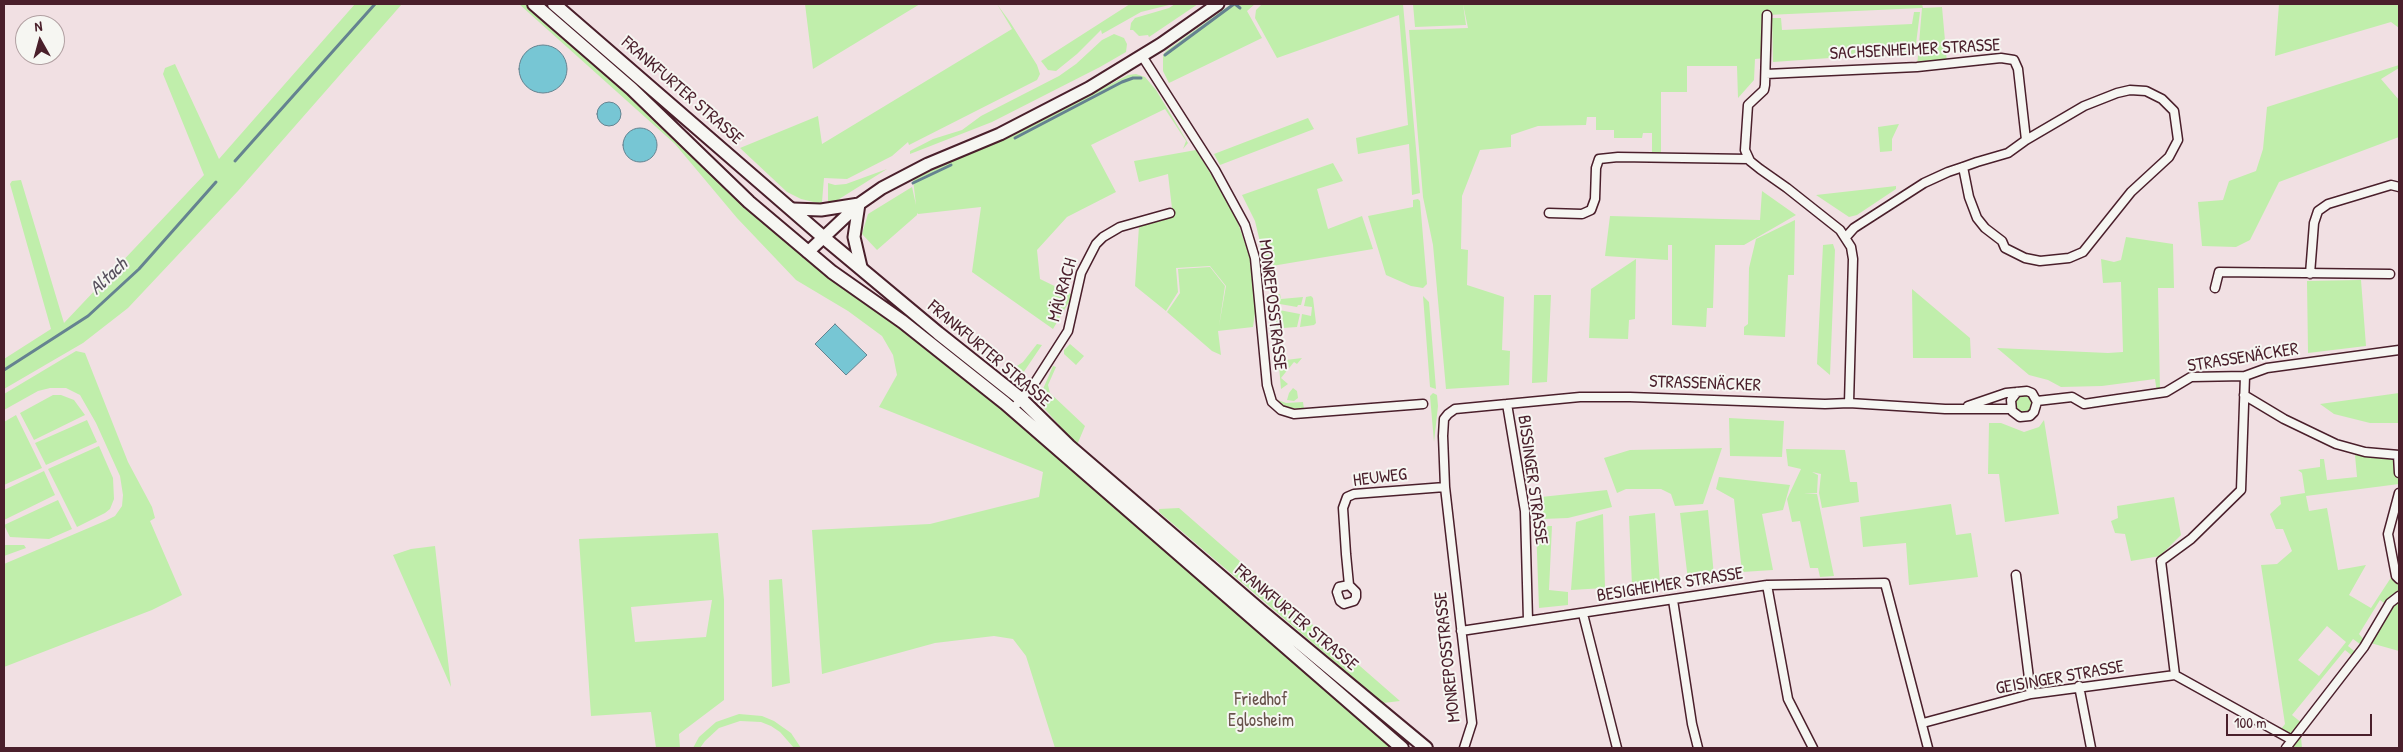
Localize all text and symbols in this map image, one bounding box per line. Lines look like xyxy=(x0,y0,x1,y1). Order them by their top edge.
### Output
north arrow xyxy=(15,15,65,65)
text: N xyxy=(33,16,43,35)
street label: FRANKFURTER STRASSE xyxy=(617,32,747,150)
street label: SACHSENHEIMER STRASSE xyxy=(1829,35,2001,65)
street label: MONREPOSSTRASSE xyxy=(1253,238,1291,372)
water label: Altach xyxy=(85,254,133,300)
street label: MÄURACH xyxy=(1044,256,1082,324)
street label: FRANKFURTER STRASSE xyxy=(923,296,1055,412)
street label: STRASSENÄCKER xyxy=(2186,339,2300,377)
street label: STRASSENÄCKER xyxy=(1649,371,1761,397)
street label: BISSINGER STRASSE xyxy=(1512,414,1552,546)
street label: HEUWEG xyxy=(1352,464,1408,492)
street label: FRANKFURTER STRASSE xyxy=(1230,560,1362,676)
street label: BESIGHEIMER STRASSE xyxy=(1595,563,1745,607)
street label: MONREPOSSTRASSE xyxy=(1430,590,1466,724)
street label: GEISINGER STRASSE xyxy=(1994,656,2126,700)
park label: Friedhof Eglosheim xyxy=(1228,689,1294,732)
scale bar xyxy=(2228,704,2374,736)
text: 100 m xyxy=(2234,712,2267,733)

